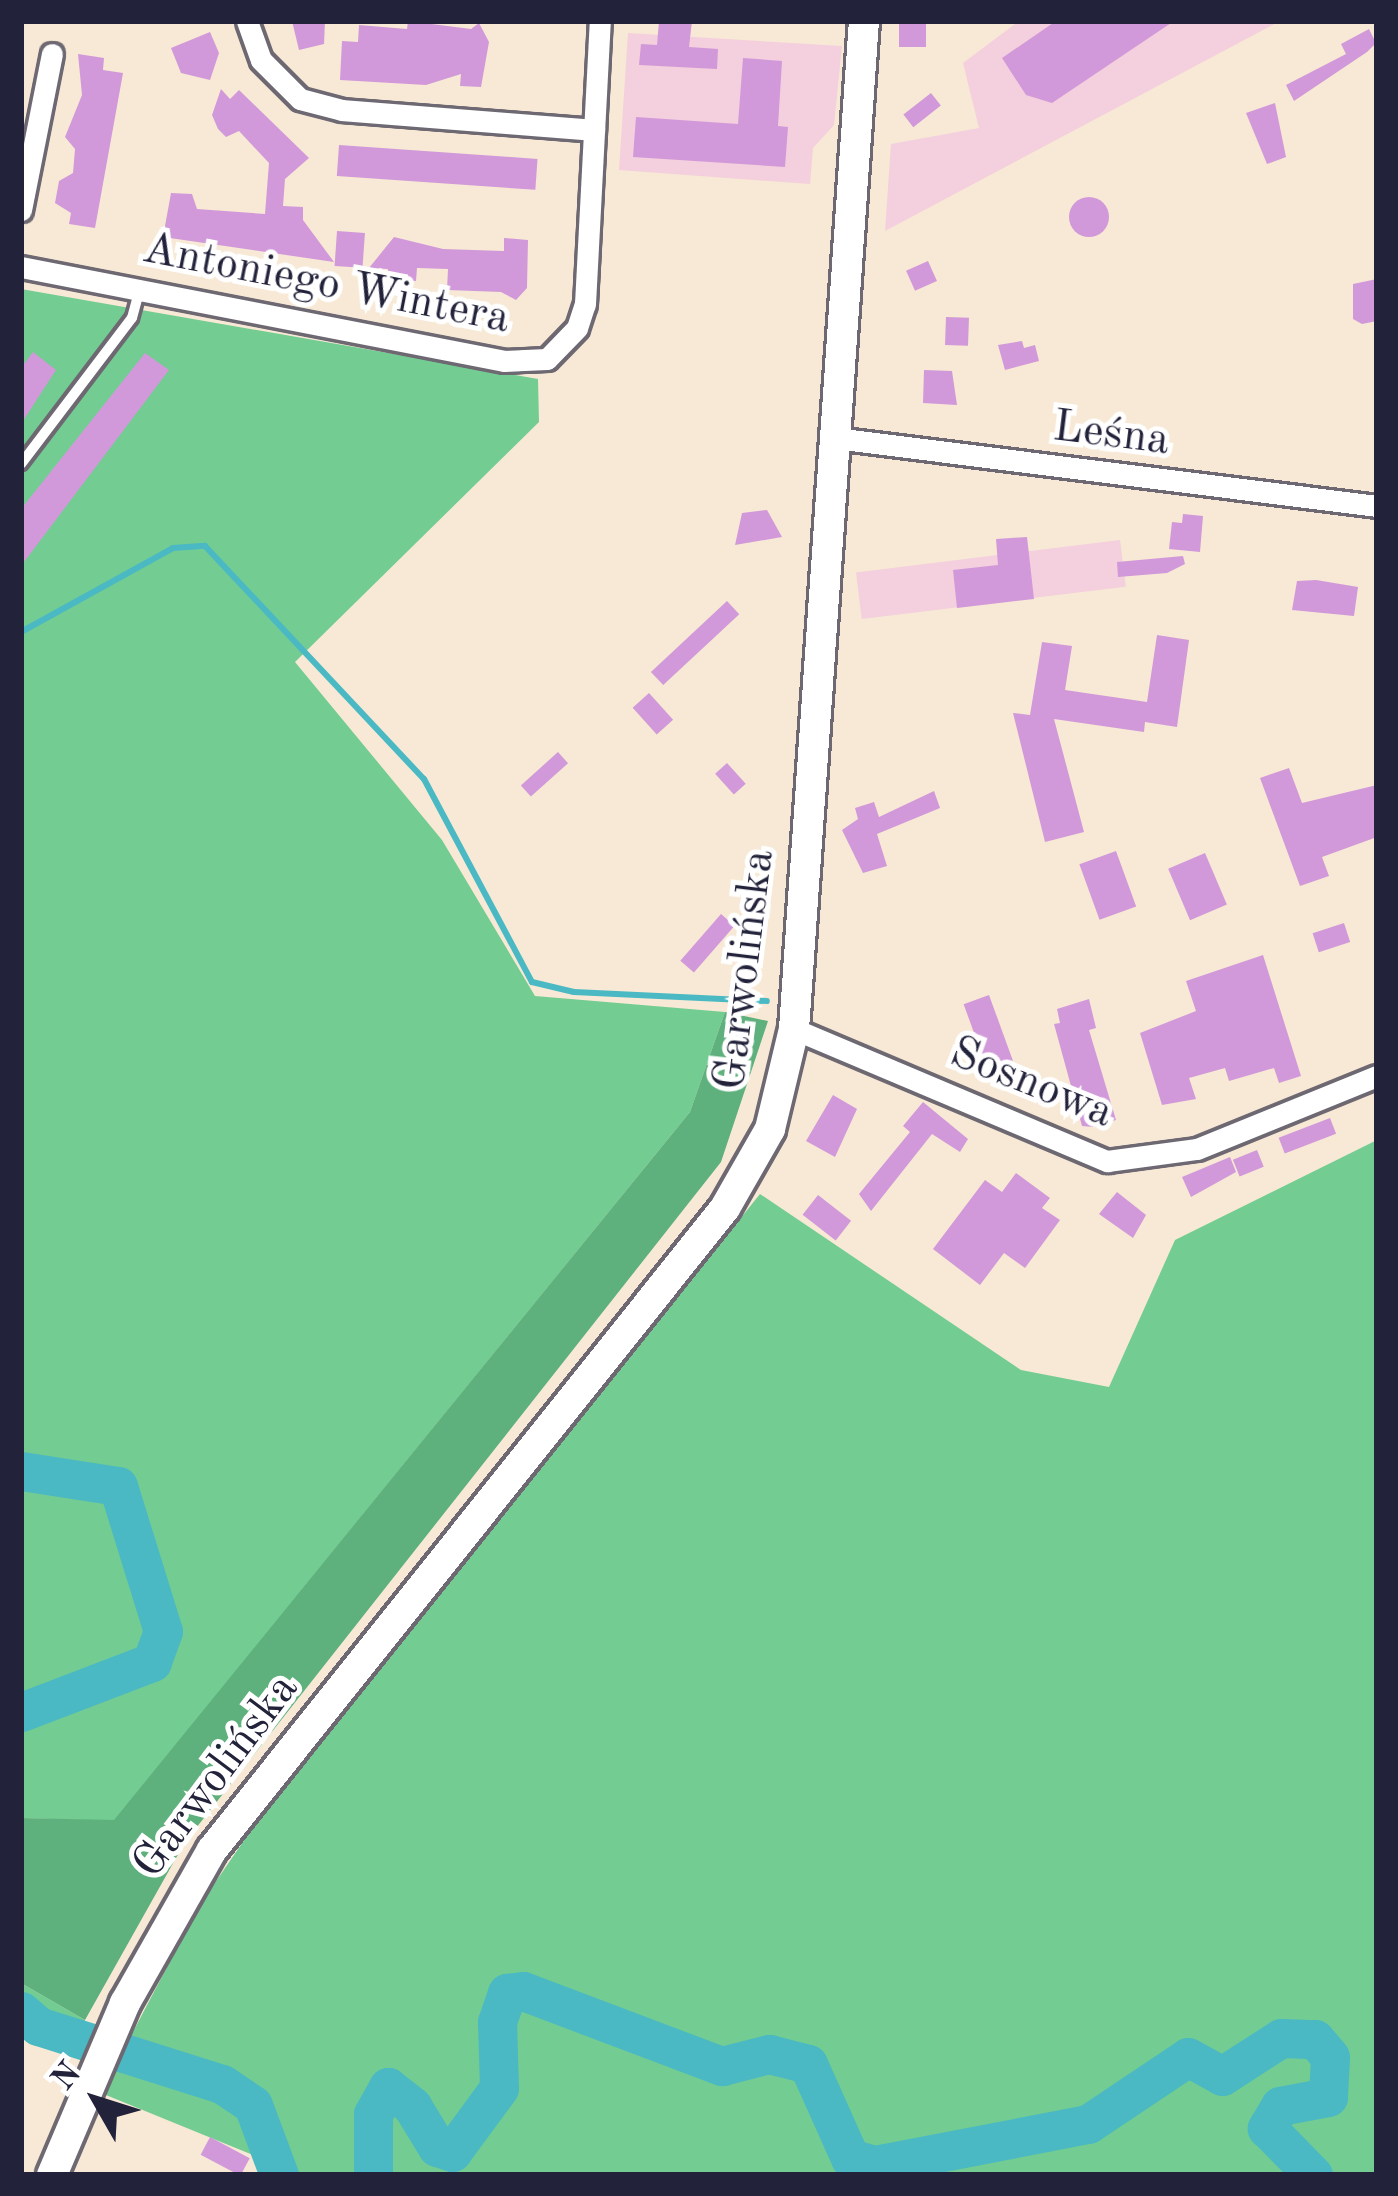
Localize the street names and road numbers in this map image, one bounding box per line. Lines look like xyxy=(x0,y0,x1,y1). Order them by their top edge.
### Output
street label: Antoniego Wintera xyxy=(138,223,514,347)
street label: Leśna xyxy=(1050,401,1172,469)
street label: Garwolińska xyxy=(704,847,788,1093)
street label: Sosnowa xyxy=(941,1027,1121,1141)
street label: Garwolińska xyxy=(123,1664,311,1890)

